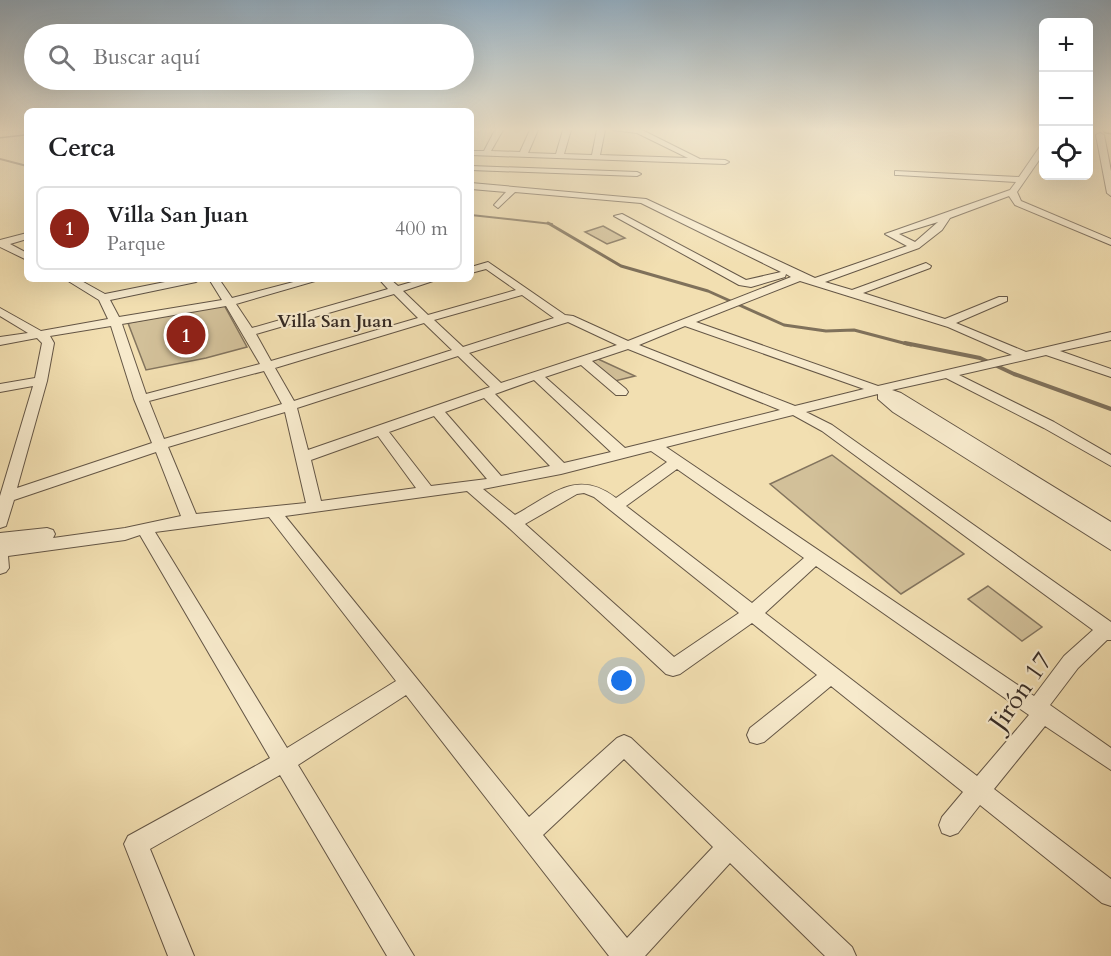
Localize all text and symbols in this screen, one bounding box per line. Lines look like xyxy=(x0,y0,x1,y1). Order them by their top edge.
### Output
map controls xyxy=(1039,18,1093,180)
button: + xyxy=(1039,18,1093,72)
search box xyxy=(24,24,474,90)
icon: search xyxy=(45,41,78,74)
text: Buscar aquí xyxy=(93,42,200,72)
button: − xyxy=(1039,72,1093,126)
button: locate xyxy=(1039,126,1093,180)
text: Cerca xyxy=(48,130,115,165)
text: Villa San Juan xyxy=(107,200,248,230)
text: 1 xyxy=(64,215,75,242)
text: 400 m xyxy=(395,215,448,242)
text: Parque xyxy=(107,230,166,257)
district label: Villa San Juan xyxy=(277,309,393,334)
pin: 1 xyxy=(166,312,206,358)
street label: Jirón 17 xyxy=(979,645,1060,741)
your location xyxy=(607,666,636,695)

